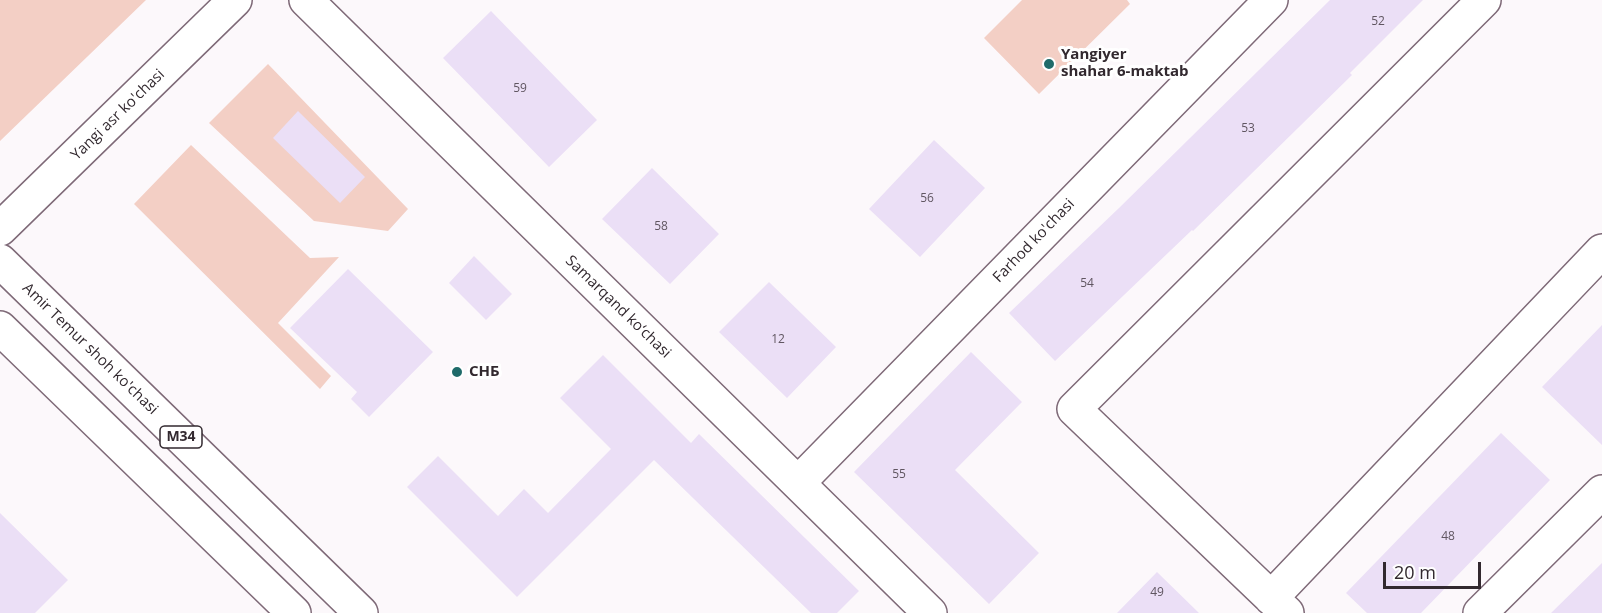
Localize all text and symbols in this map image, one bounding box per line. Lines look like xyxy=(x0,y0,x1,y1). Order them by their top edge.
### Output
house number: 52 xyxy=(1371,15,1385,29)
place label: Yangiyer shahar 6-maktab xyxy=(1061,46,1189,81)
marker: Yangiyer shahar 6-maktab xyxy=(1042,57,1056,71)
street label: Yangi asr ko'chasi xyxy=(67,66,169,164)
house number: 59 xyxy=(513,82,527,96)
house number: 53 xyxy=(1241,122,1255,136)
house number: 56 xyxy=(920,192,934,206)
street label: Farhod ko'chasi xyxy=(990,195,1078,287)
house number: 58 xyxy=(654,220,668,234)
street label: Samarqand ko‘chasi xyxy=(561,252,675,362)
house number: 54 xyxy=(1080,277,1094,291)
street label: Amir Temur shoh ko'chasi xyxy=(19,280,161,418)
house number: 12 xyxy=(771,333,785,347)
place label: СНБ xyxy=(469,363,500,381)
marker: СНБ xyxy=(450,365,464,379)
road number: M34 xyxy=(160,426,202,448)
house number: 55 xyxy=(892,468,906,482)
house number: 48 xyxy=(1441,530,1455,544)
scale bar xyxy=(1386,550,1484,588)
text: 20 m xyxy=(1394,560,1436,584)
house number: 49 xyxy=(1150,586,1164,600)

